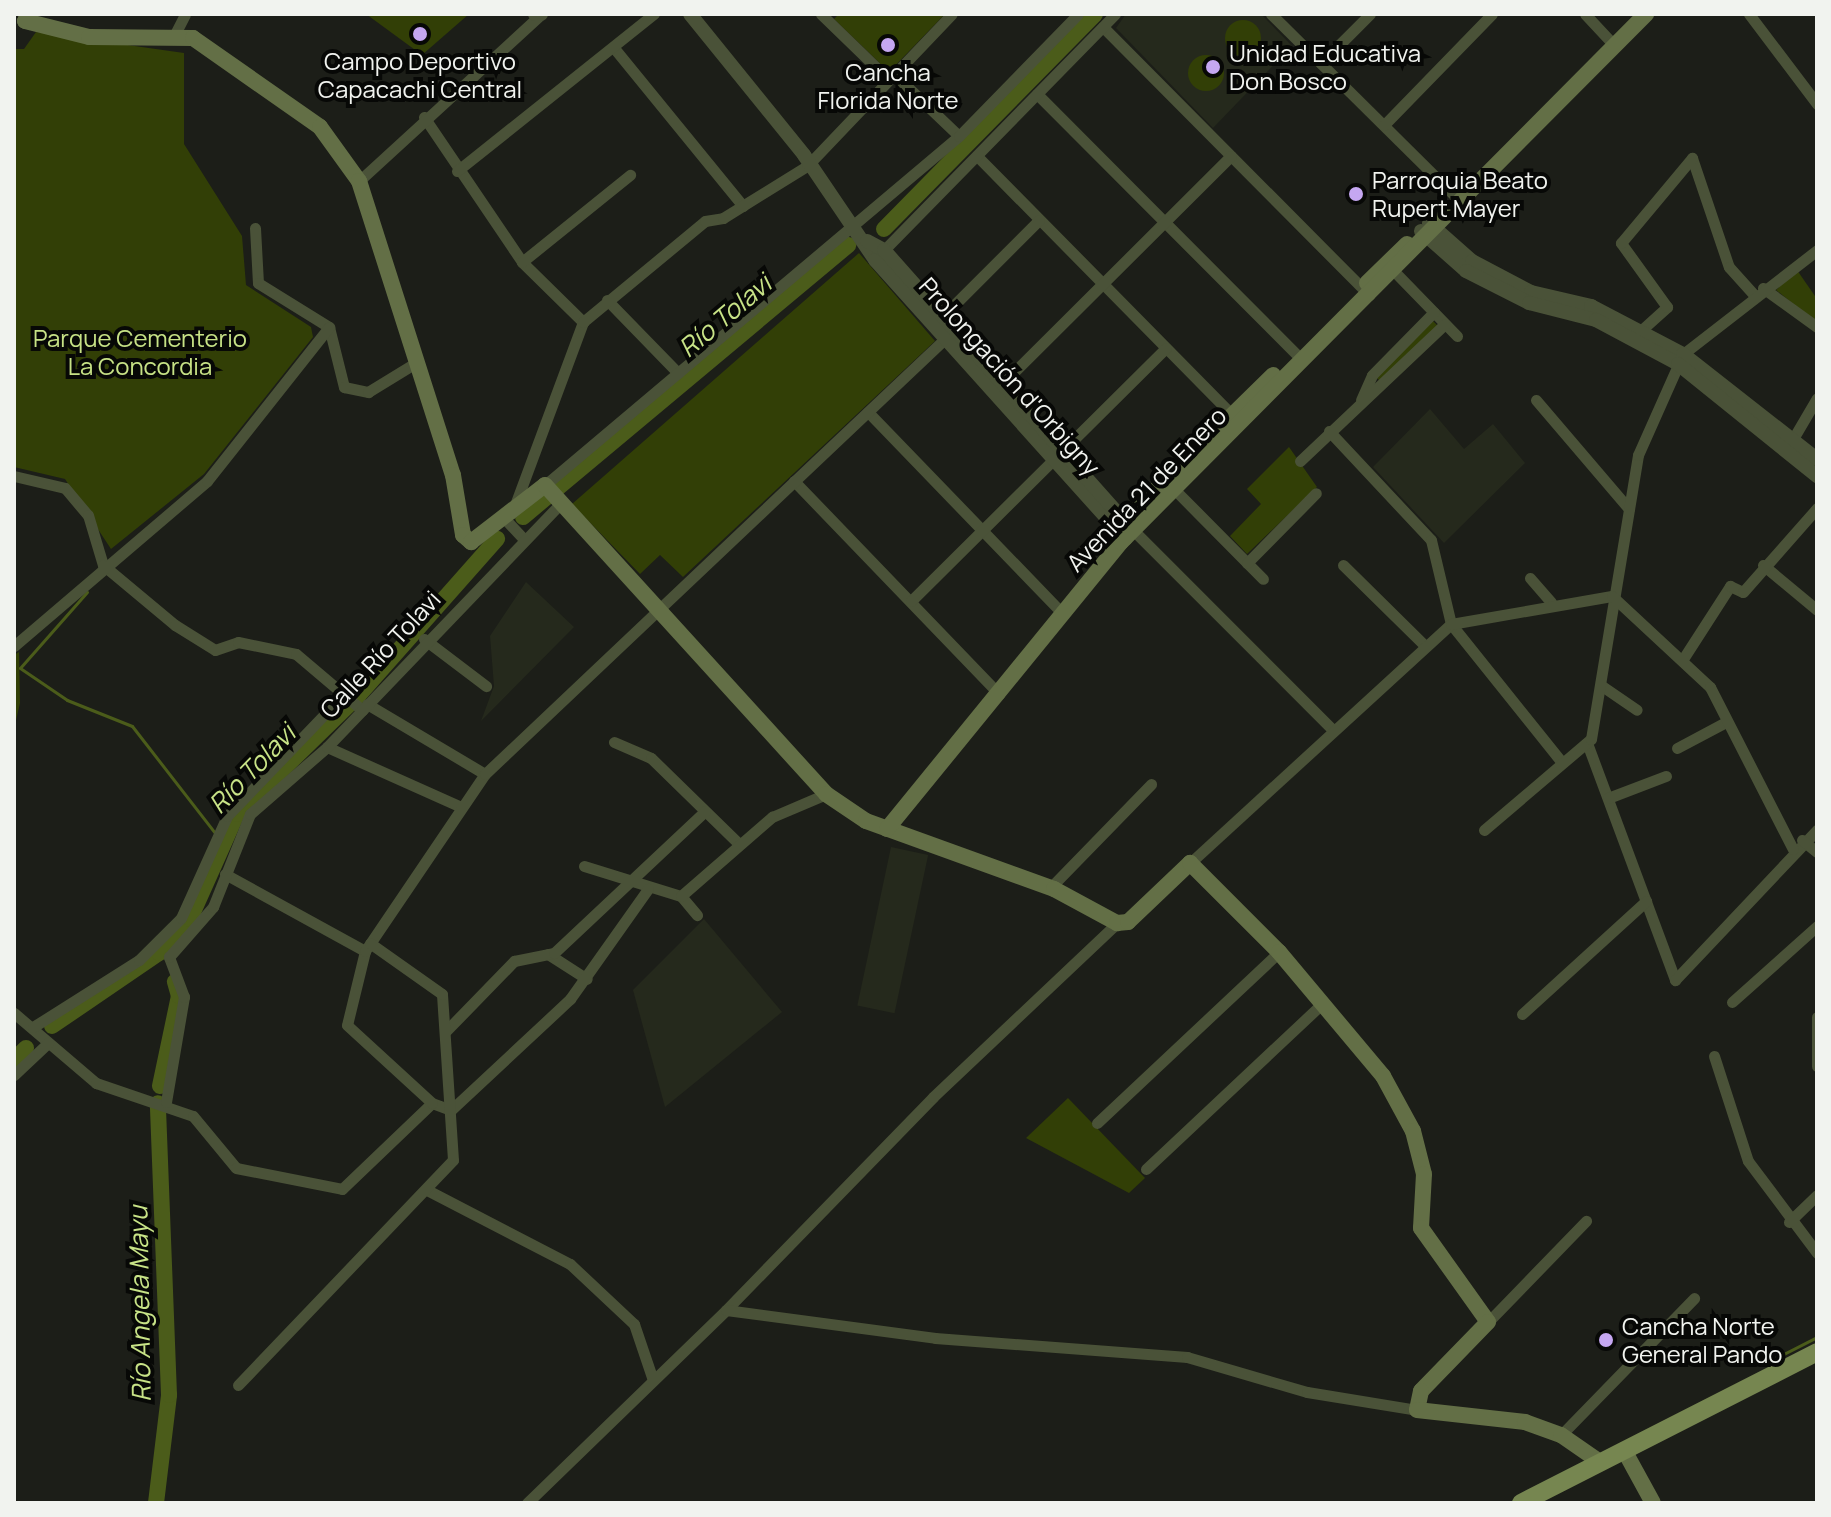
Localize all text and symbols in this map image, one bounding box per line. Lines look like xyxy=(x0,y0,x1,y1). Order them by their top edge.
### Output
marker: Campo Deportivo Capacachi Central xyxy=(411,25,429,43)
marker: Cancha Florida Norte xyxy=(879,36,897,54)
place label: Unidad Educativa Don Bosco xyxy=(1229,39,1421,95)
place label: Campo Deportivo Capacachi Central xyxy=(318,47,522,103)
place label: Cancha Florida Norte xyxy=(818,58,958,114)
marker: Unidad Educativa Don Bosco xyxy=(1204,58,1222,76)
place label: Parroquia Beato Rupert Mayer xyxy=(1372,166,1548,222)
marker: Parroquia Beato Rupert Mayer xyxy=(1347,185,1365,203)
water label: Río Tolavi xyxy=(672,268,778,364)
street label: Prolongación d'Orbigny xyxy=(914,271,1106,481)
park label: Parque Cementerio La Concordia xyxy=(33,324,247,380)
street label: Avenida 21 de Enero xyxy=(1060,401,1232,577)
street label: Calle Río Tolavi xyxy=(314,585,446,723)
water label: Río Tolavi xyxy=(202,718,302,820)
water label: Río Angela Mayu xyxy=(123,1206,157,1402)
place label: Cancha Norte General Pando xyxy=(1622,1312,1783,1368)
marker: Cancha Norte General Pando xyxy=(1597,1331,1615,1349)

